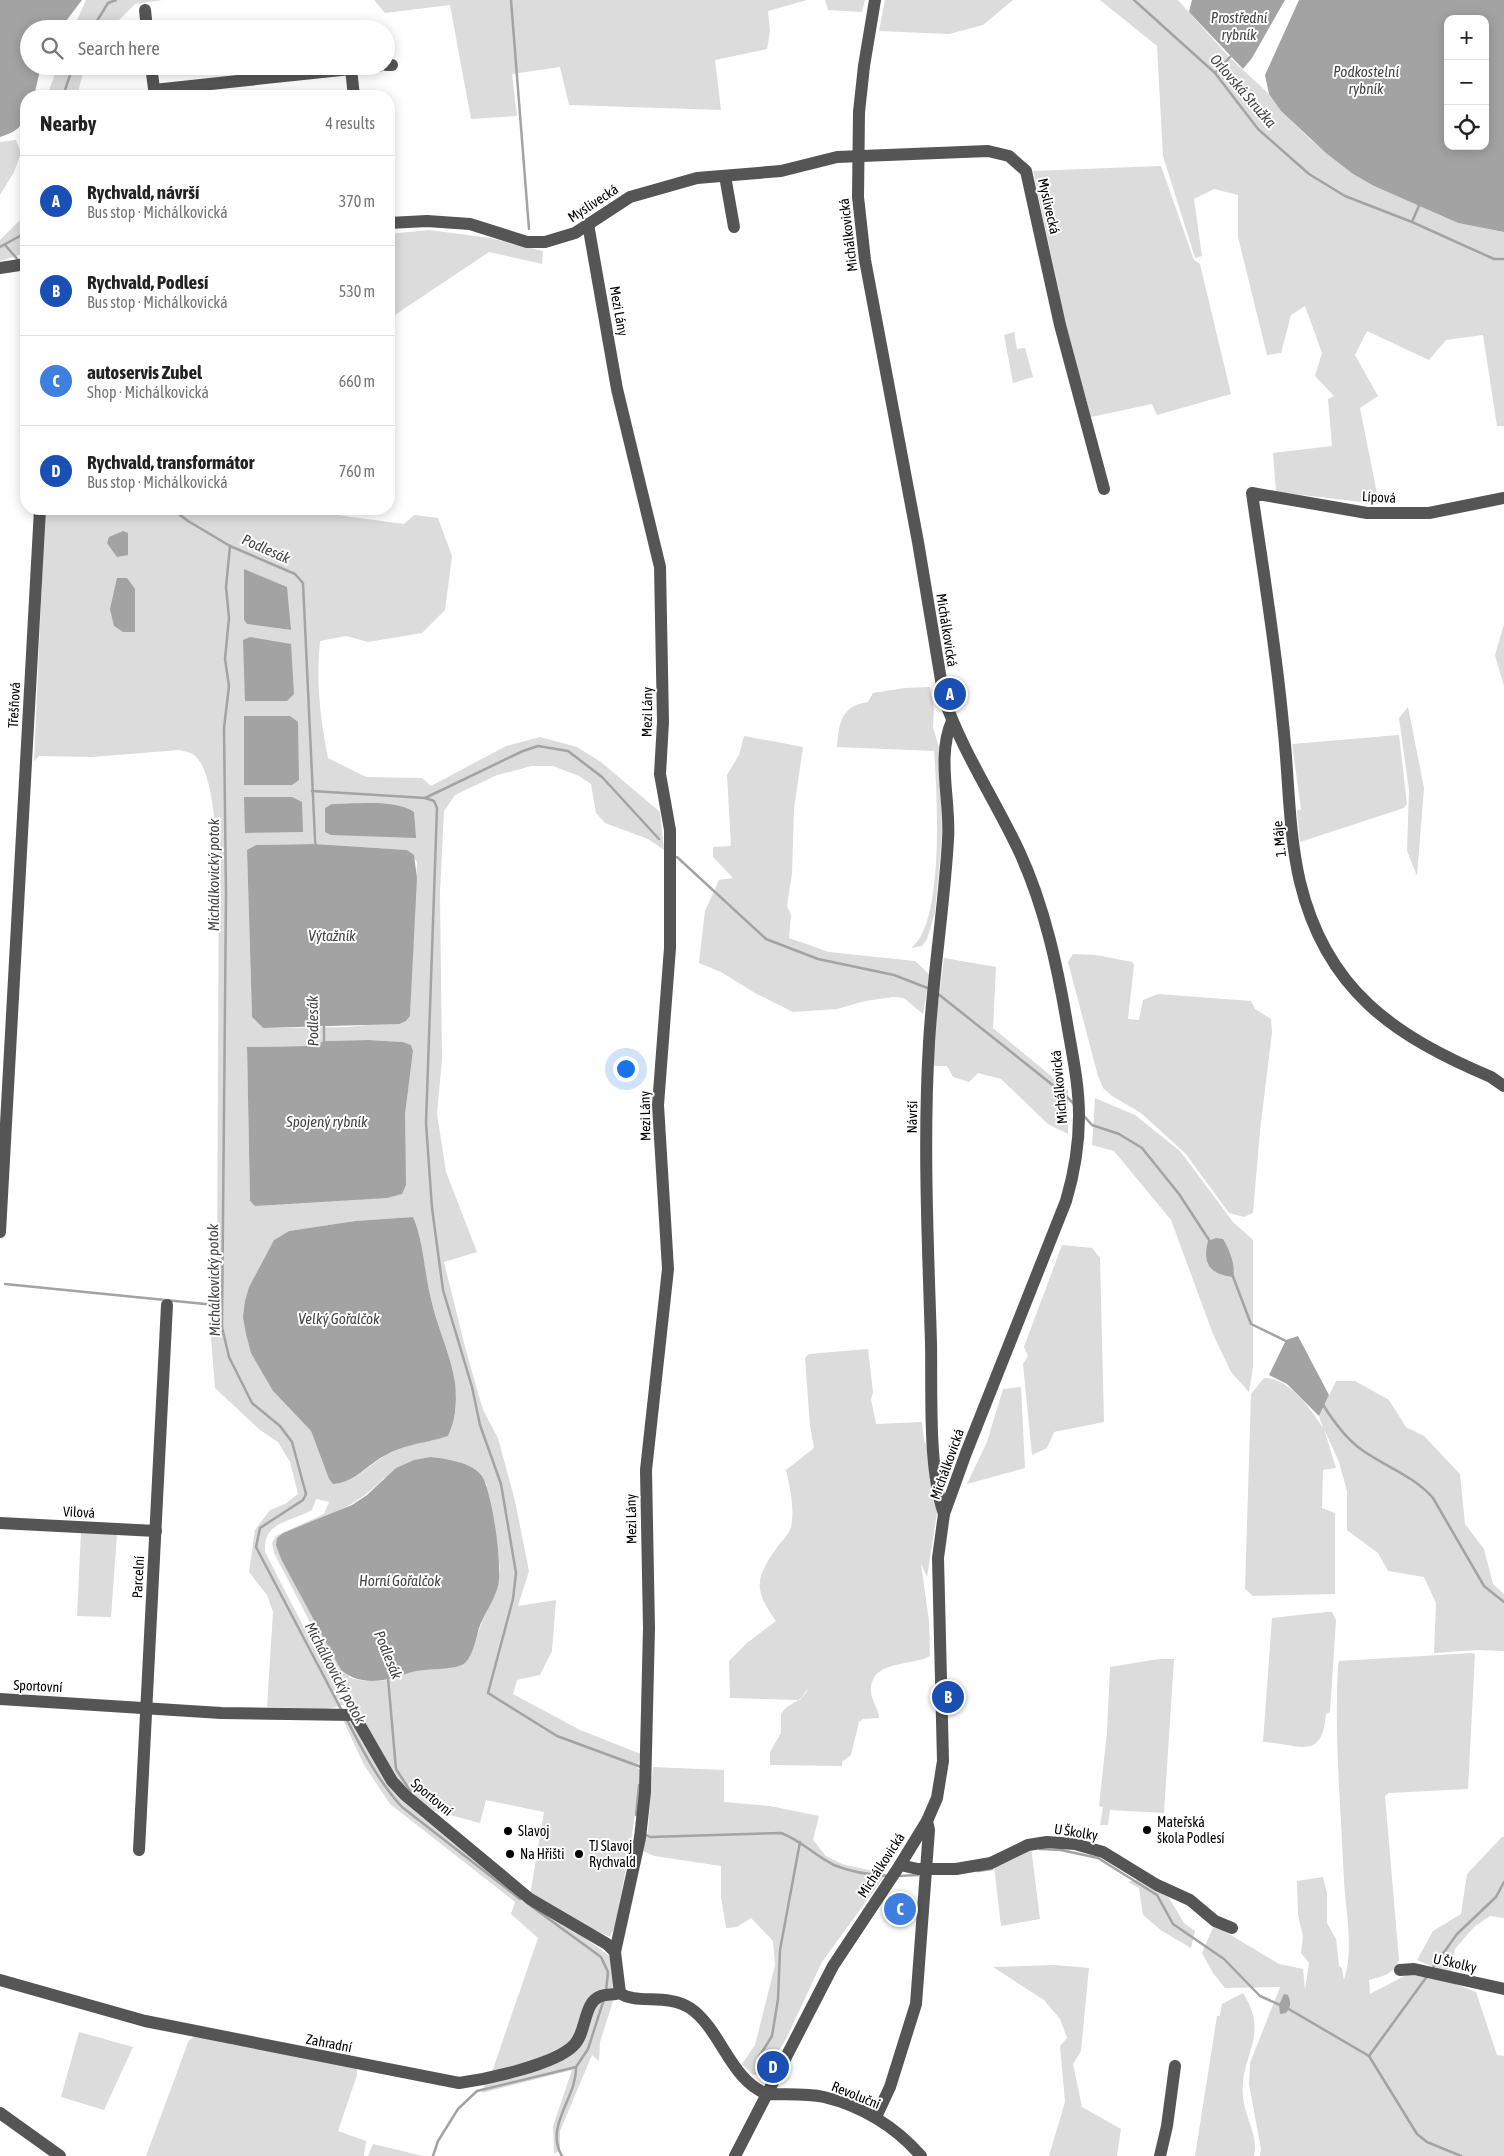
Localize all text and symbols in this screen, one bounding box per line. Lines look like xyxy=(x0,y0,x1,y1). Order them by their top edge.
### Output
water label: Prostřední rybník xyxy=(1211,9,1268,43)
map controls xyxy=(1444,15,1489,150)
button: + xyxy=(1444,15,1489,60)
search box xyxy=(20,20,395,75)
icon: search xyxy=(38,34,66,62)
text: Search here xyxy=(78,37,160,59)
water label: Orlovská Stružka xyxy=(1207,51,1280,131)
button: − xyxy=(1444,60,1489,105)
water label: Podkostelní rybník xyxy=(1333,63,1399,97)
button: locate xyxy=(1444,105,1489,150)
text: Nearby xyxy=(40,111,96,135)
text: 4 results xyxy=(325,114,375,132)
street label: Myslivecká xyxy=(1035,177,1063,235)
text: Rychvald, návrší xyxy=(87,181,199,203)
street label: Myslivecká xyxy=(565,181,621,225)
text: A xyxy=(52,192,60,210)
text: 370 m xyxy=(339,192,375,210)
street label: Michálkovická xyxy=(836,197,860,273)
text: Bus stop · Michálkovická xyxy=(87,203,228,221)
text: Rychvald, Podlesí xyxy=(87,271,208,293)
text: B xyxy=(52,282,60,300)
text: 530 m xyxy=(339,282,375,300)
street label: Mezi Lány xyxy=(607,285,631,337)
text: Bus stop · Michálkovická xyxy=(87,293,228,311)
text: autoservis Zubel xyxy=(87,361,202,383)
text: C xyxy=(52,372,60,390)
text: 660 m xyxy=(339,372,375,390)
text: Shop · Michálkovická xyxy=(87,383,209,401)
text: Rychvald, transformátor xyxy=(87,451,254,473)
text: D xyxy=(52,462,60,480)
text: 760 m xyxy=(339,462,375,480)
text: Bus stop · Michálkovická xyxy=(87,473,228,491)
street label: Lípová xyxy=(1362,488,1396,506)
water label: Podlesák xyxy=(240,530,293,567)
street label: Michálkovická xyxy=(933,592,961,668)
pin: A xyxy=(934,675,966,713)
street label: Třešňová xyxy=(5,682,23,728)
street label: Mezi Lány xyxy=(639,686,655,737)
water label: Michálkovický potok xyxy=(205,818,222,931)
street label: 1. Máje xyxy=(1269,820,1289,858)
water label: Výtažník xyxy=(308,927,356,944)
water label: Podlesák xyxy=(304,995,321,1047)
street label: Michálkovická xyxy=(1048,1049,1070,1125)
your location xyxy=(613,1056,639,1082)
street label: Mezi Lány xyxy=(637,1090,653,1141)
street label: Návrší xyxy=(904,1100,920,1134)
water label: Spojený rybník xyxy=(285,1113,368,1130)
water label: Michálkovický potok xyxy=(204,1223,223,1336)
water label: Velký Gořalčok xyxy=(298,1310,380,1327)
street label: Michálkovická xyxy=(927,1427,967,1501)
street label: Mezi Lány xyxy=(623,1493,639,1544)
street label: Vilová xyxy=(62,1503,96,1521)
street label: Parcelní xyxy=(129,1555,147,1599)
water label: Horní Gořalčok xyxy=(359,1572,441,1589)
water label: Michálkovický potok xyxy=(302,1619,370,1727)
water label: Podlesák xyxy=(371,1628,406,1682)
street label: Sportovní xyxy=(13,1677,63,1695)
pin: B xyxy=(932,1678,964,1716)
street label: Sportovní xyxy=(408,1775,456,1819)
place label: Mateřská škola Podlesí xyxy=(1157,1814,1225,1846)
street label: U Školky xyxy=(1053,1821,1099,1843)
place label: Slavoj xyxy=(518,1823,550,1839)
marker: Mateřská škola Podlesí xyxy=(1141,1824,1153,1836)
marker: Slavoj xyxy=(502,1825,514,1837)
street label: Michálkovická xyxy=(854,1830,908,1900)
place label: TJ Slavoj Rychvald xyxy=(589,1838,636,1870)
place label: Na Hřišti xyxy=(520,1846,564,1862)
marker: Na Hřišti xyxy=(504,1848,516,1860)
marker: TJ Slavoj Rychvald xyxy=(573,1848,585,1860)
pin: C xyxy=(884,1890,916,1928)
street label: U Školky xyxy=(1432,1950,1479,1976)
street label: Zahradní xyxy=(305,2031,353,2055)
pin: D xyxy=(757,2048,789,2086)
street label: Revoluční xyxy=(829,2078,883,2112)

